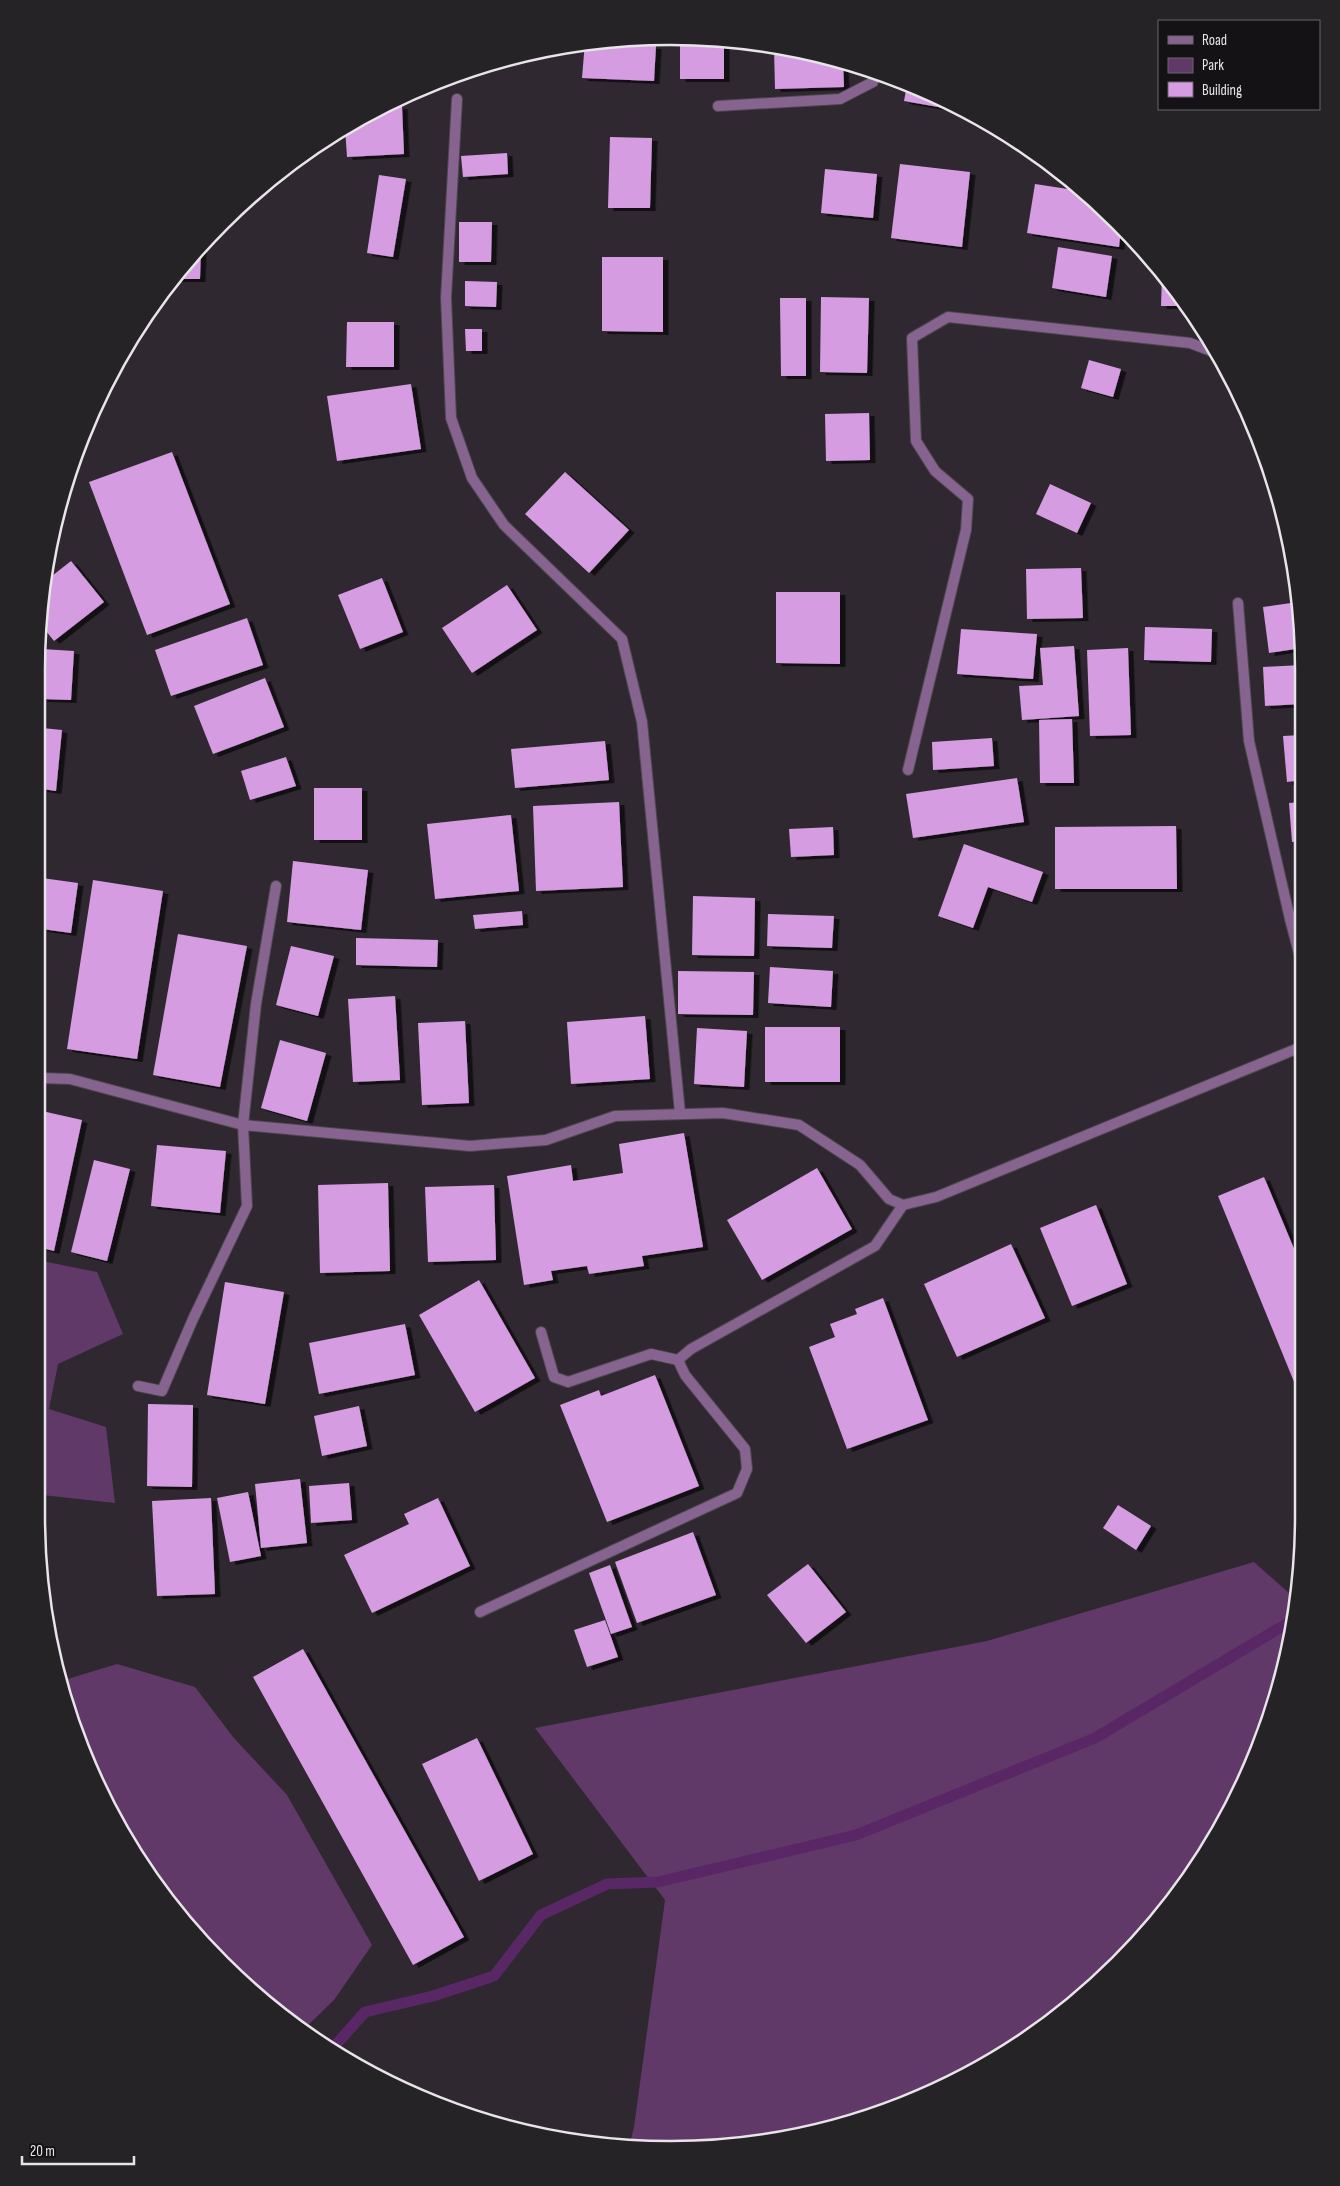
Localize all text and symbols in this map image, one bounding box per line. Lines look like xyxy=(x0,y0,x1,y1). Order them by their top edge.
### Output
legend xyxy=(1158,20,1320,110)
text: Road xyxy=(1202,31,1227,50)
text: Park xyxy=(1202,56,1224,75)
text: Building xyxy=(1202,81,1242,100)
scale bar xyxy=(22,2134,135,2166)
text: 20 m xyxy=(30,2142,55,2161)

